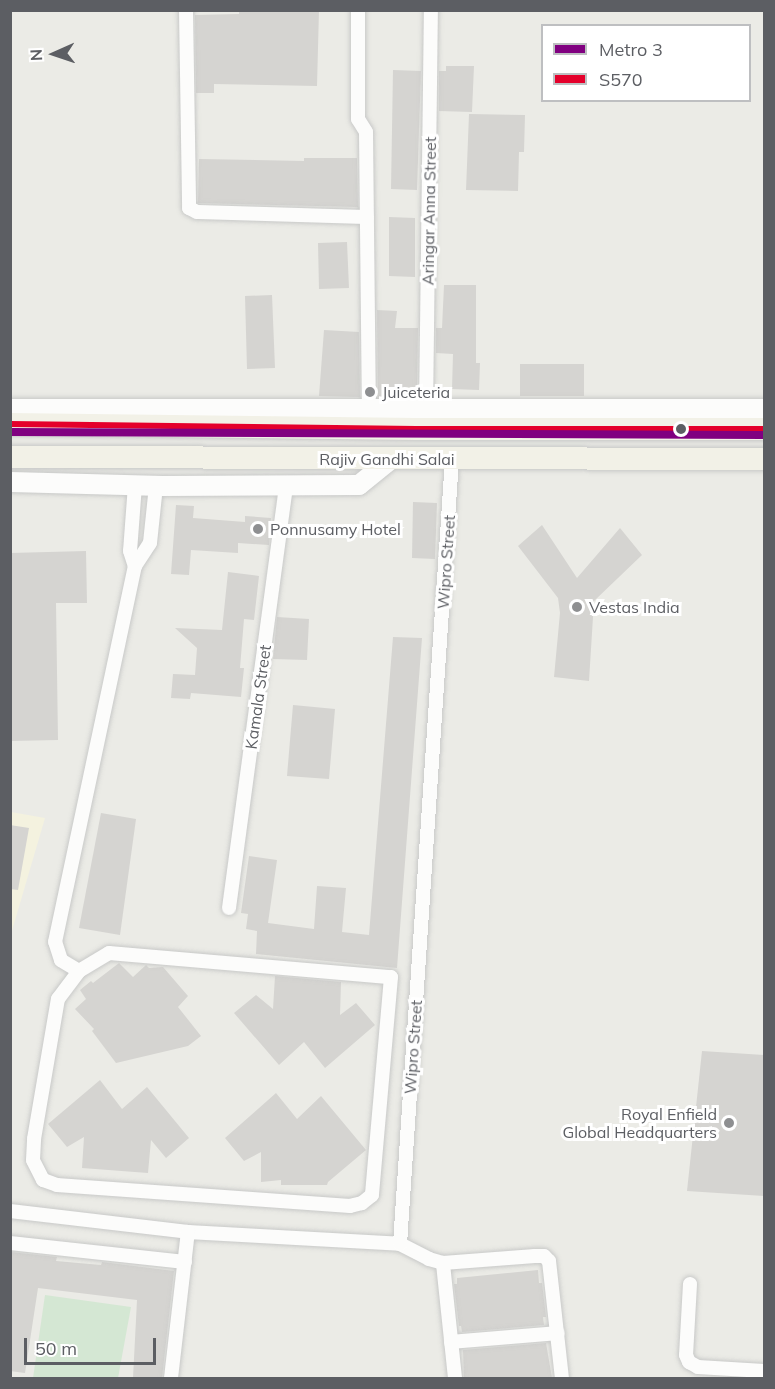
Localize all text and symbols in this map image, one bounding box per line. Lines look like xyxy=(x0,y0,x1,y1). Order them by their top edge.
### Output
north arrow xyxy=(24,24,84,84)
legend xyxy=(541,24,751,102)
text: Metro 3 xyxy=(599,38,663,61)
text: N xyxy=(26,48,46,62)
text: S570 xyxy=(599,68,643,91)
street label: Aringar Anna Street xyxy=(418,137,440,285)
place label: Juiceteria xyxy=(382,382,450,402)
marker: Juiceteria xyxy=(363,385,377,399)
unlabelled marker xyxy=(675,423,687,435)
street label: Rajiv Gandhi Salai xyxy=(319,449,455,469)
street label: Wipro Street xyxy=(433,514,459,610)
place label: Ponnusamy Hotel xyxy=(270,519,401,539)
marker: Ponnusamy Hotel xyxy=(251,522,265,536)
place label: Vestas India xyxy=(589,597,680,617)
marker: Vestas India xyxy=(570,600,584,614)
street label: Kamala Street xyxy=(241,644,275,750)
street label: Wipro Street xyxy=(400,999,426,1095)
place label: Royal Enfield Global Headquarters xyxy=(562,1104,717,1142)
marker: Royal Enfield Global Headquarters xyxy=(722,1116,736,1130)
scale bar xyxy=(27,1326,159,1364)
text: 50 m xyxy=(35,1337,77,1360)

